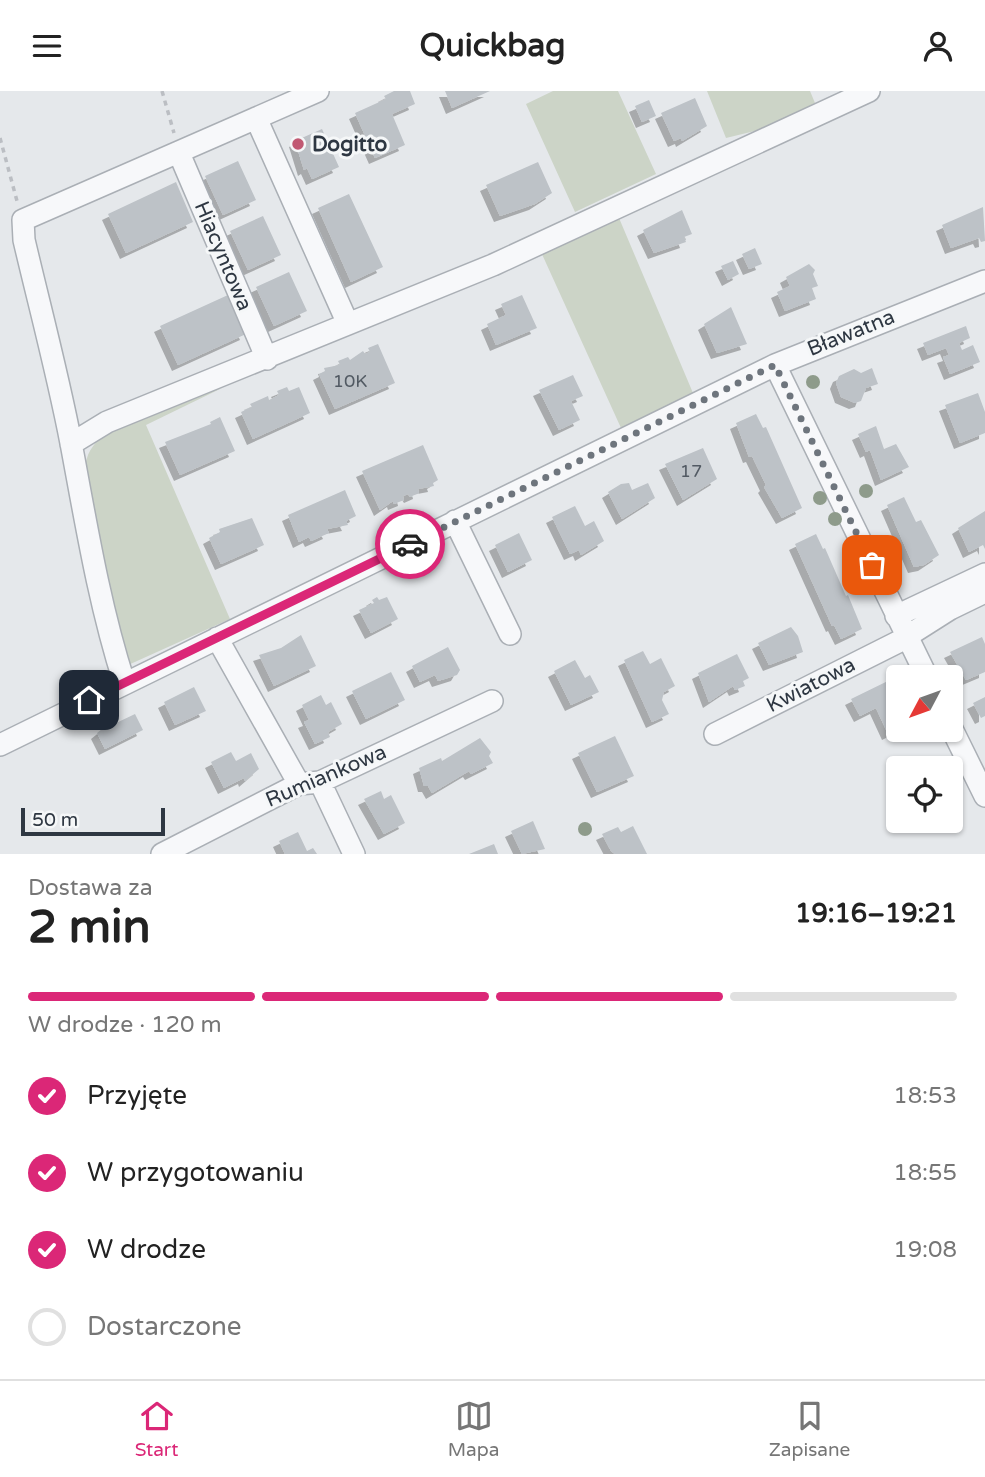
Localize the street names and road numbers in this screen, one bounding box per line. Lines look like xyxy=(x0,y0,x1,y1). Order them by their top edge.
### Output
street label: Hiacyntowa xyxy=(189,197,257,315)
street label: Bławatna xyxy=(804,304,898,362)
street label: Kwiatowa xyxy=(762,652,860,718)
street label: Rumiankowa xyxy=(262,739,390,813)

